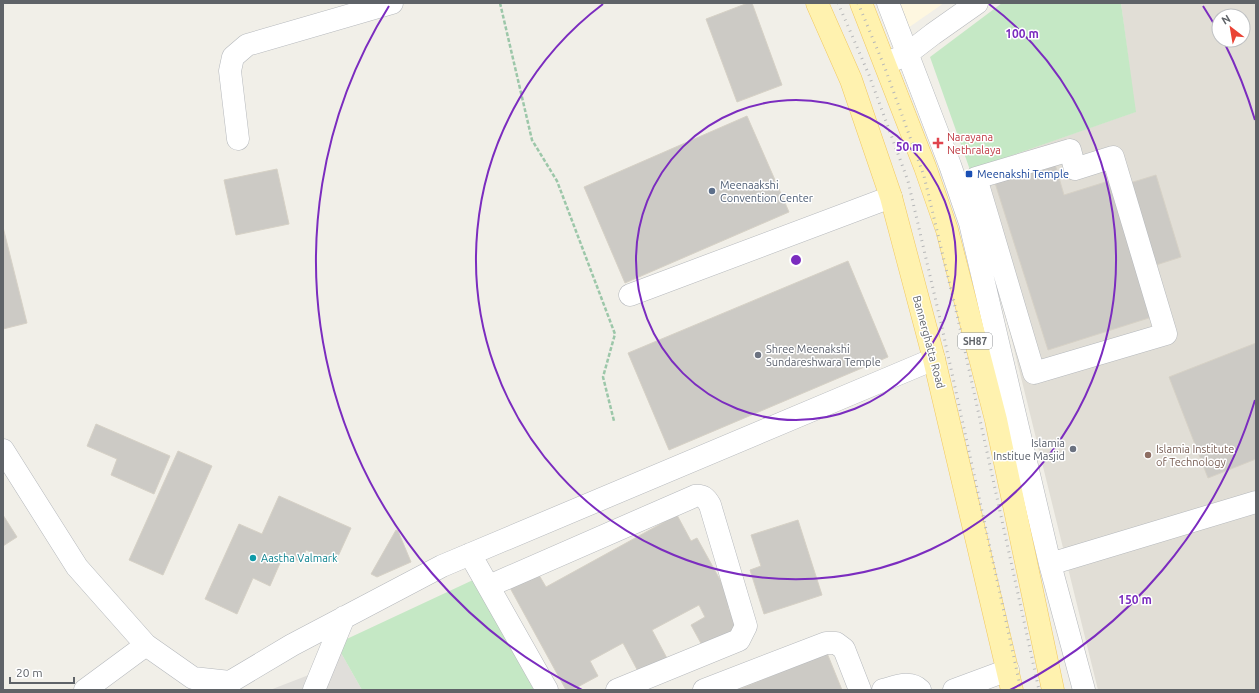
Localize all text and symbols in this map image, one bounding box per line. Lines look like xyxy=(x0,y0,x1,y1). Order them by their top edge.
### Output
north arrow xyxy=(1211,8,1251,48)
text: N xyxy=(1219,12,1232,27)
text: 100 m xyxy=(1005,27,1039,40)
place label: Narayana Nethralaya xyxy=(947,131,1001,156)
marker: Narayana Nethralaya xyxy=(932,137,944,149)
text: 50 m xyxy=(896,140,922,153)
place label: Meenakshi Temple xyxy=(977,168,1069,180)
marker: Meenakshi Temple xyxy=(964,169,974,179)
place label: Meenaakshi Convention Center xyxy=(720,179,814,204)
marker: Meenaakshi Convention Center xyxy=(707,186,717,196)
centre of rings xyxy=(789,253,803,267)
street label: Bannerghatta Road xyxy=(911,294,947,390)
road number: SH87 xyxy=(958,333,992,349)
place label: Shree Meenakshi Sundareshwara Temple xyxy=(766,343,881,368)
marker: Shree Meenakshi Sundareshwara Temple xyxy=(753,350,763,360)
place label: Islamia Institue Masjid xyxy=(993,437,1065,462)
place label: Islamia Institute of Technology xyxy=(1156,443,1234,468)
marker: Islamia Institue Masjid xyxy=(1068,444,1078,454)
marker: Islamia Institute of Technology xyxy=(1143,450,1153,460)
place label: Aastha Valmark xyxy=(261,552,338,564)
marker: Aastha Valmark xyxy=(248,553,258,563)
text: 150 m xyxy=(1118,593,1152,606)
scale bar xyxy=(10,659,74,685)
text: 20 m xyxy=(16,666,43,679)

